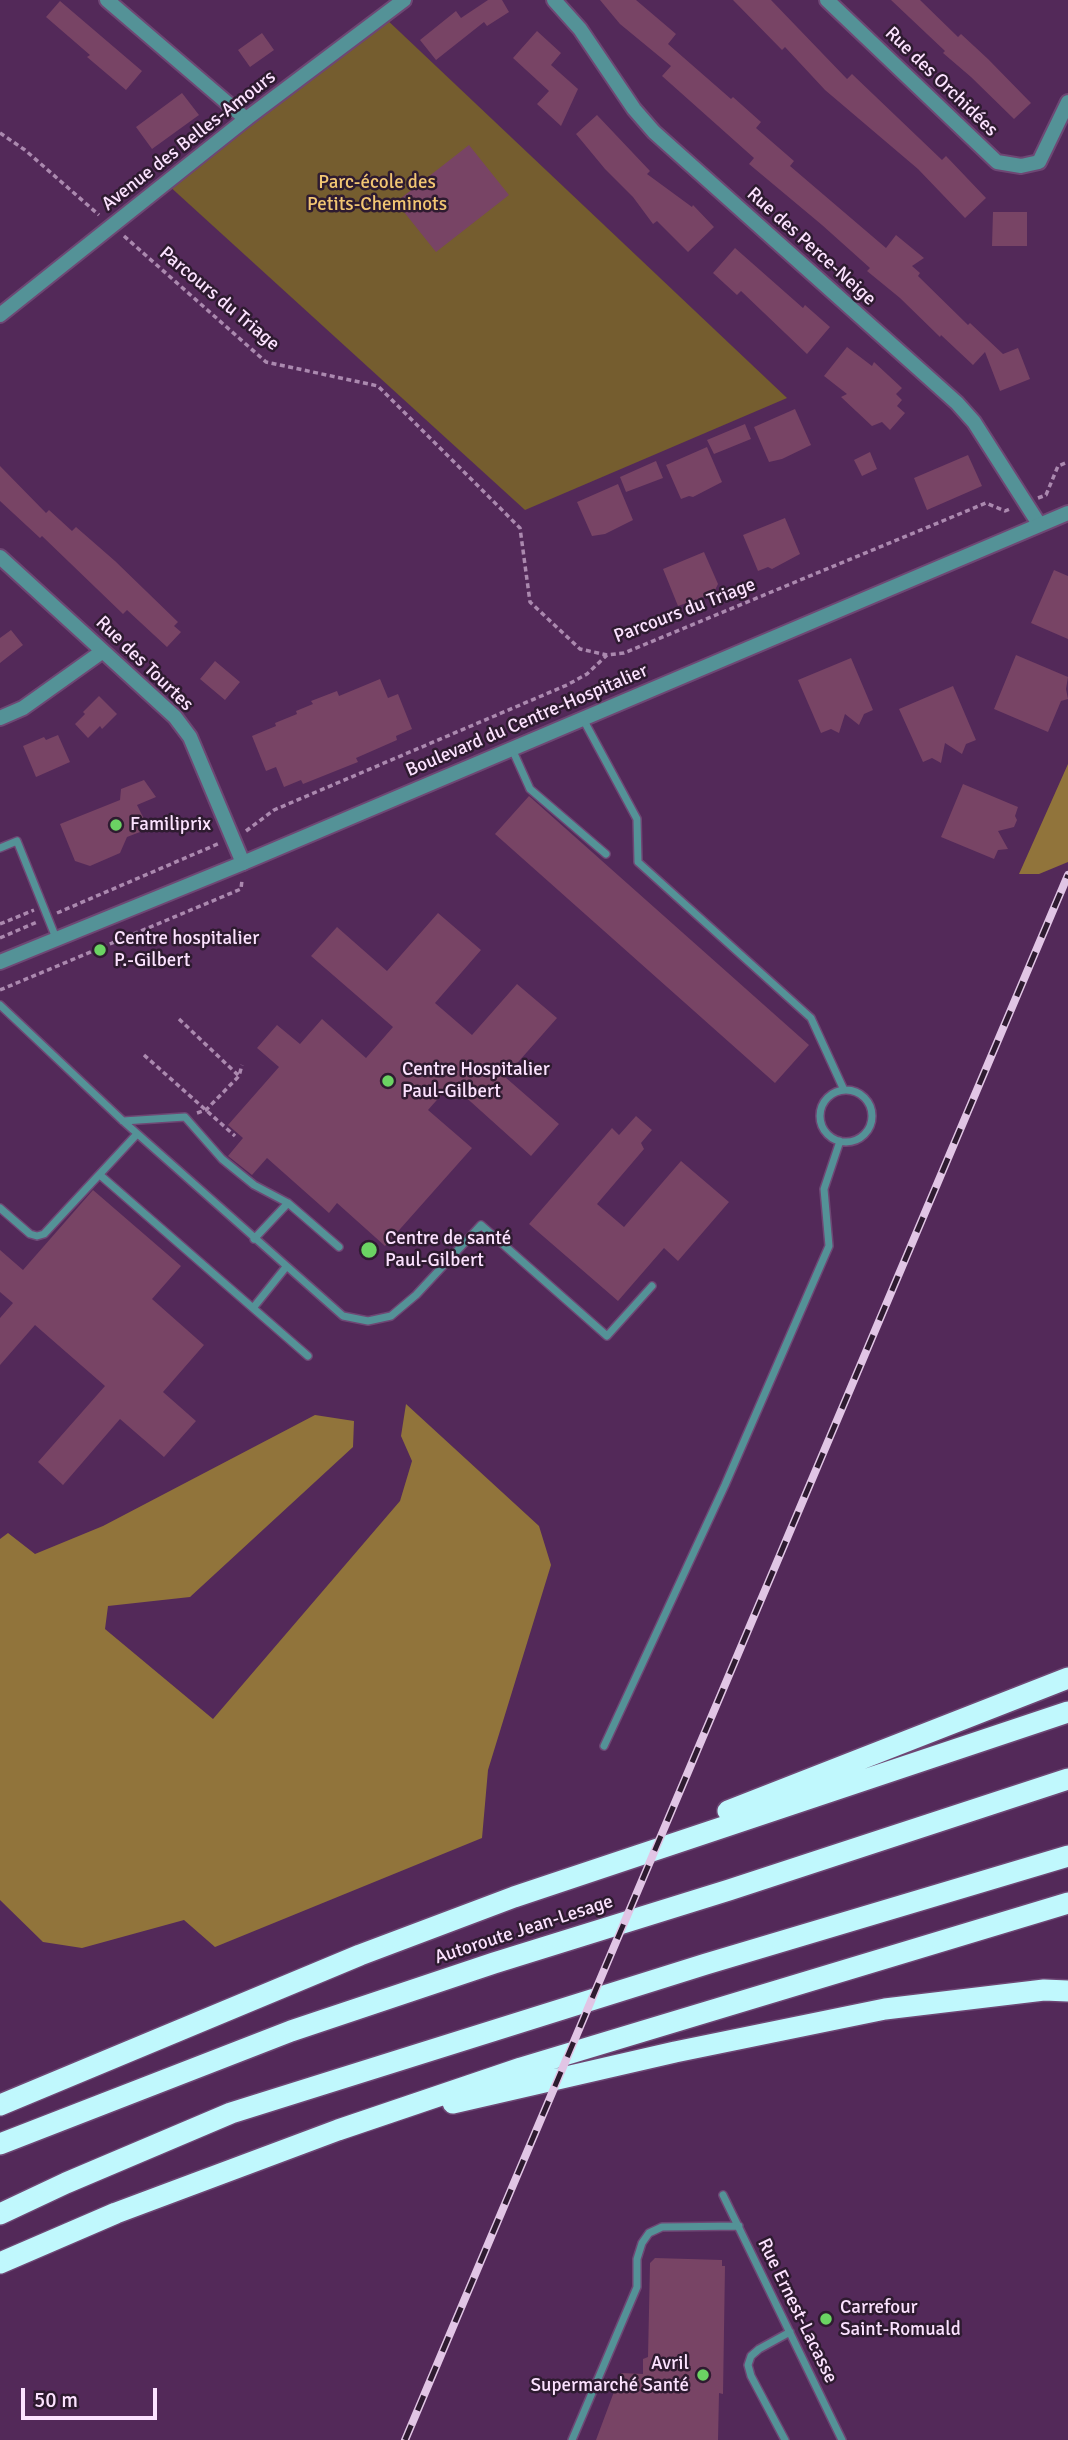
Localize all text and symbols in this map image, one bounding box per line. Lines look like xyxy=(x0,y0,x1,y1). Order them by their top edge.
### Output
street label: Rue des Orchidées xyxy=(880,22,1002,142)
street label: Avenue des Belles-Amours xyxy=(98,66,280,216)
park label: Parc-école des Petits-Cheminots xyxy=(307,172,447,216)
street label: Rue des Perce-Neige xyxy=(742,183,880,311)
street label: Parcours du Triage xyxy=(154,242,284,356)
street label: Parcours du Triage xyxy=(611,574,759,648)
street label: Rue des Tourtes xyxy=(90,612,198,716)
street label: Boulevard du Centre-Hospitalier xyxy=(403,660,651,782)
place label: Familiprix xyxy=(130,814,211,836)
marker: Familiprix xyxy=(108,817,124,833)
place label: Centre hospitalier P.-Gilbert xyxy=(114,928,259,972)
marker: Centre hospitalier P.-Gilbert xyxy=(92,942,108,958)
place label: Centre Hospitalier Paul-Gilbert xyxy=(402,1059,550,1103)
marker: Centre Hospitalier Paul-Gilbert xyxy=(380,1073,396,1089)
place label: Centre de santé Paul-Gilbert xyxy=(385,1228,511,1272)
marker: Centre de santé Paul-Gilbert xyxy=(359,1240,379,1260)
street label: Autoroute Jean-Lesage xyxy=(432,1890,616,1970)
street label: Rue Ernest-Lacasse xyxy=(752,2235,842,2387)
place label: Carrefour Saint-Romuald xyxy=(840,2297,961,2341)
marker: Carrefour Saint-Romuald xyxy=(818,2311,834,2327)
place label: Avril Supermarché Santé xyxy=(531,2353,689,2397)
marker: Avril Supermarché Santé xyxy=(695,2367,711,2383)
scale bar xyxy=(24,2374,161,2418)
text: 50 m xyxy=(34,2387,78,2413)

